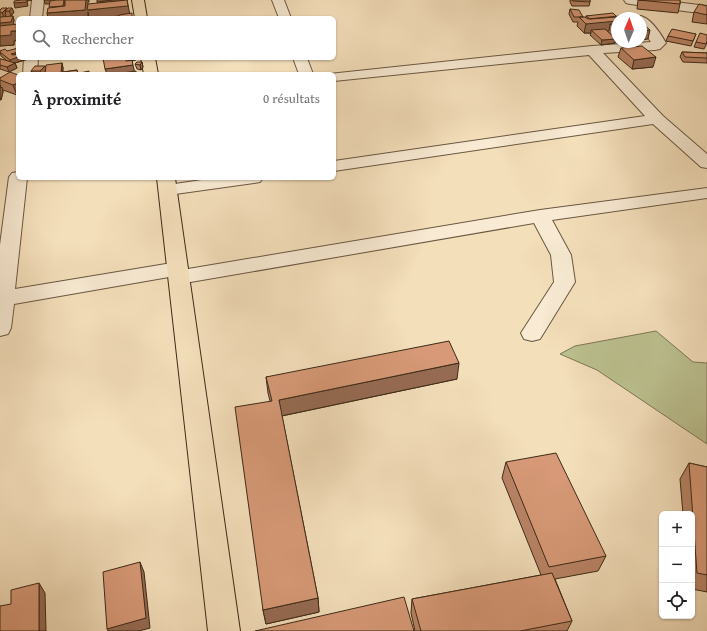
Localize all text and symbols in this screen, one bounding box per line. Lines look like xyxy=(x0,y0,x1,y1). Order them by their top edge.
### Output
north arrow xyxy=(611,12,647,48)
search box xyxy=(16,16,336,60)
icon: search xyxy=(30,27,52,49)
text: Rechercher xyxy=(62,28,134,49)
text: À proximité xyxy=(32,86,121,111)
text: 0 résultats xyxy=(263,89,320,108)
map controls xyxy=(659,511,695,619)
button: + xyxy=(659,511,695,547)
button: − xyxy=(659,547,695,583)
button: locate xyxy=(659,583,695,619)

